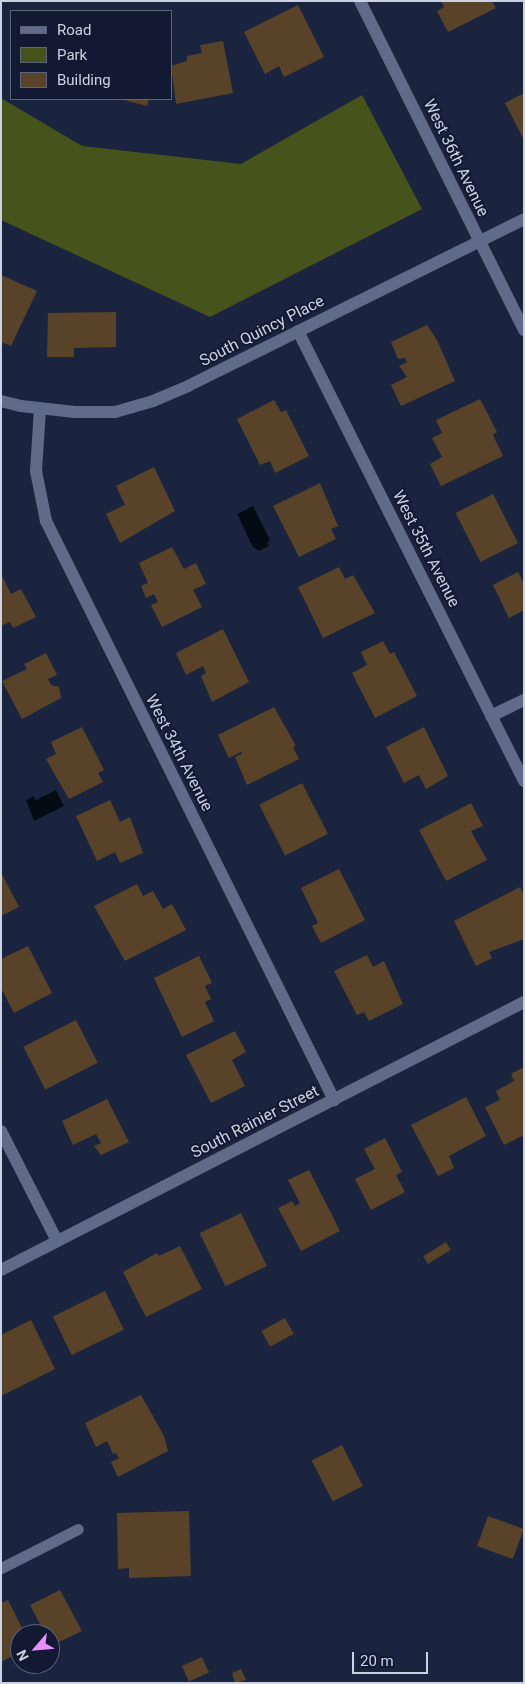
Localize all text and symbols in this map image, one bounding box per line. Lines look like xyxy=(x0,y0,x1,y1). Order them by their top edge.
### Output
legend xyxy=(10,10,172,100)
text: Road xyxy=(57,21,91,39)
text: Park xyxy=(57,46,87,64)
text: Building xyxy=(57,71,111,89)
street label: West 36th Avenue xyxy=(419,96,493,220)
street label: South Quincy Place xyxy=(196,291,328,371)
street label: West 35th Avenue xyxy=(388,488,464,610)
street label: West 34th Avenue xyxy=(141,692,217,814)
street label: South Rainier Street xyxy=(188,1082,322,1162)
north arrow xyxy=(10,1624,60,1674)
scale bar xyxy=(355,1642,431,1674)
text: N xyxy=(13,1647,32,1663)
text: 20 m xyxy=(360,1652,394,1670)

